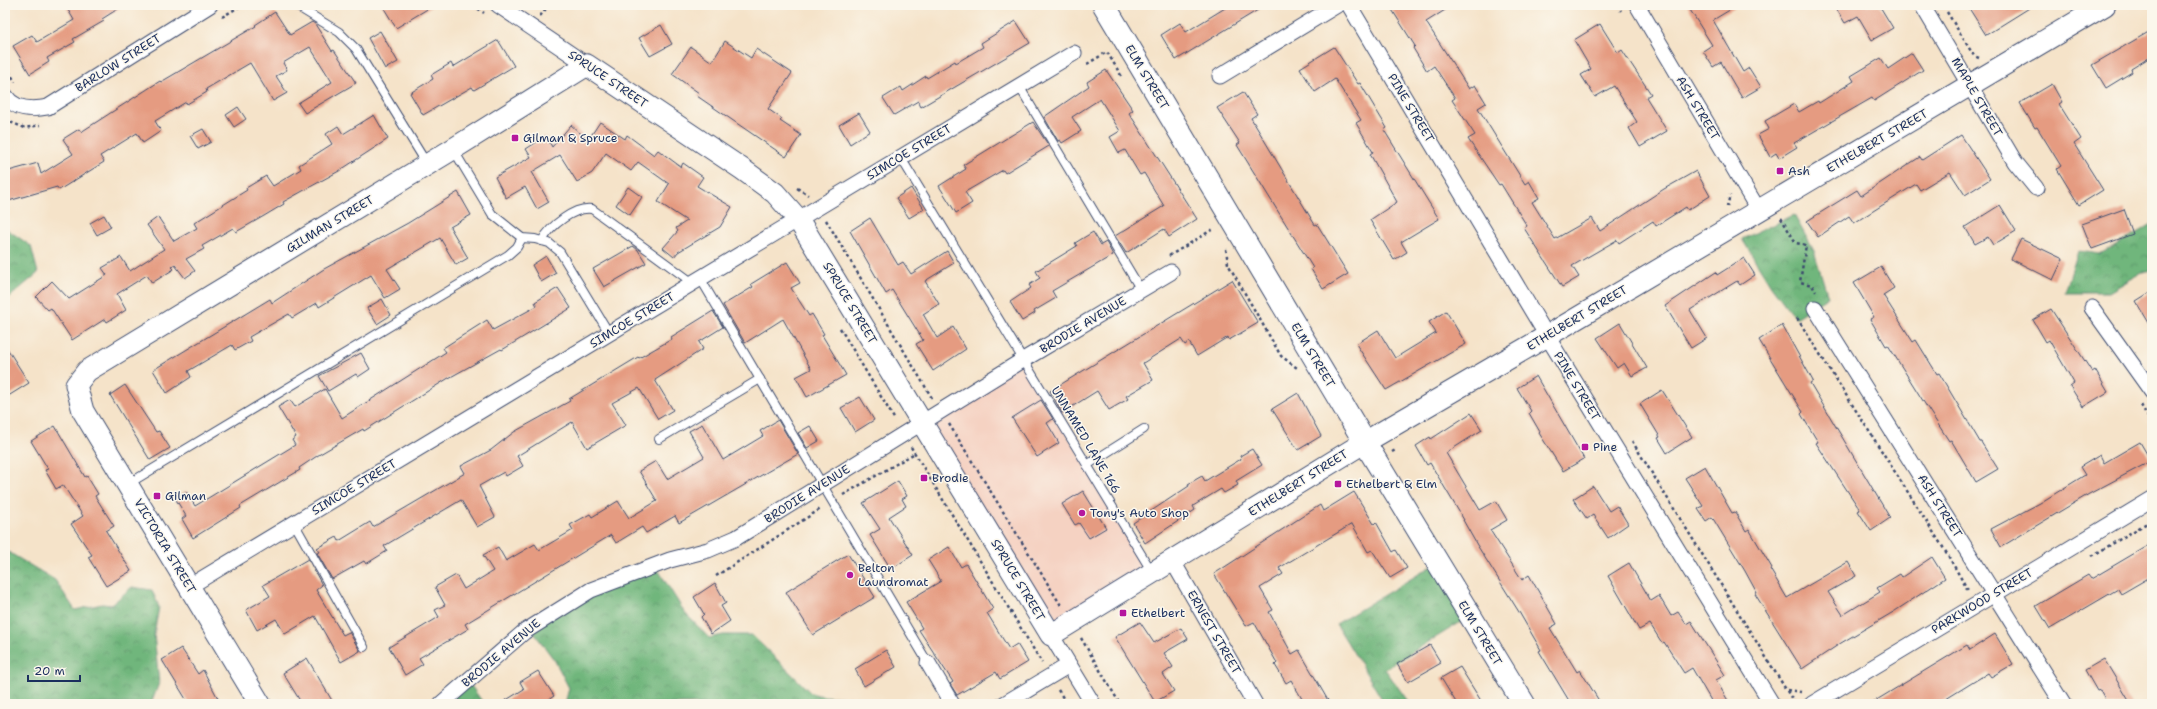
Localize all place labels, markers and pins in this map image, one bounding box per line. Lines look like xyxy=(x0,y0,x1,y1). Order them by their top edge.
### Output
place label: Gilman & Spruce xyxy=(523,130,618,146)
marker: Gilman & Spruce xyxy=(510,133,520,143)
place label: Ash xyxy=(1788,163,1810,179)
marker: Ash xyxy=(1775,166,1785,176)
place label: Pine xyxy=(1593,439,1617,455)
marker: Pine xyxy=(1580,442,1590,452)
place label: Brodie xyxy=(932,470,969,486)
marker: Brodie xyxy=(919,473,929,483)
place label: Ethelbert & Elm xyxy=(1346,476,1437,492)
marker: Ethelbert & Elm xyxy=(1333,479,1343,489)
place label: Gilman xyxy=(165,488,206,504)
marker: Gilman xyxy=(152,491,162,501)
place label: Tony's Auto Shop xyxy=(1090,505,1189,521)
marker: Tony's Auto Shop xyxy=(1077,508,1087,518)
place label: Belton Laundromat xyxy=(858,560,929,590)
marker: Belton Laundromat xyxy=(845,570,855,580)
place label: Ethelbert xyxy=(1131,605,1185,621)
marker: Ethelbert xyxy=(1118,608,1128,618)

